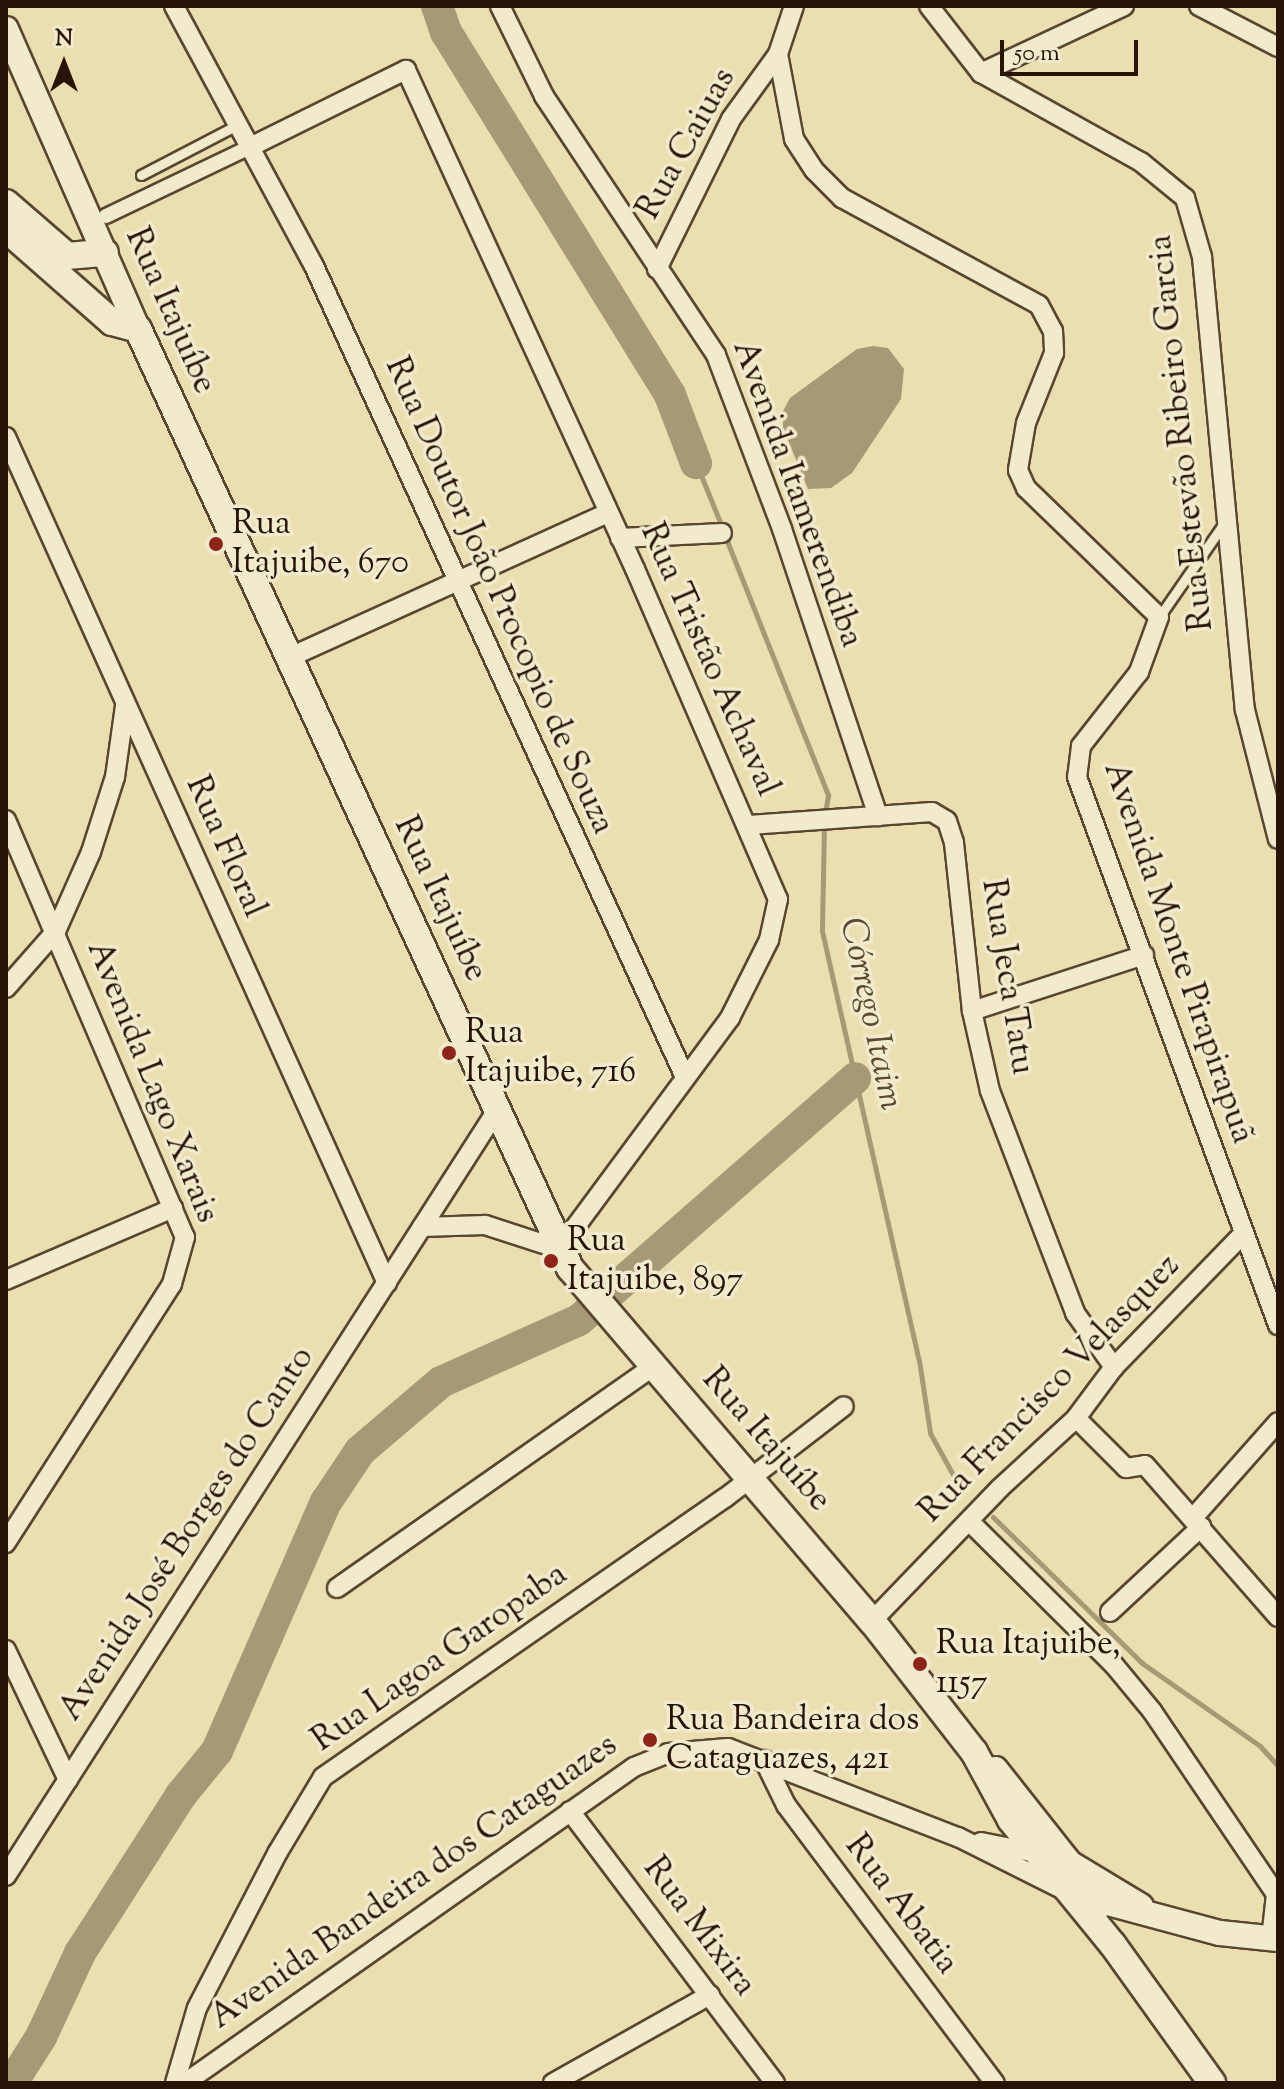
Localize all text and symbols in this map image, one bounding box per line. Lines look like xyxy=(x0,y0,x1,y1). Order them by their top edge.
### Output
north arrow xyxy=(24,24,104,104)
text: N xyxy=(55,24,73,56)
scale bar xyxy=(1004,24,1142,74)
text: 50 m xyxy=(1014,37,1060,71)
street label: Rua Caiuas xyxy=(629,61,745,227)
street label: Rua Itajuíbe xyxy=(115,222,225,400)
street label: Rua Estevão Ribeiro Garcia xyxy=(1141,233,1223,633)
street label: Avenida Itamerendiba xyxy=(723,335,871,653)
street label: Rua Doutor João Procopio de Souza xyxy=(375,351,623,841)
place label: Rua Itajuibe, 670 xyxy=(232,504,409,584)
street label: Rua Tristão Achaval xyxy=(630,517,788,803)
marker: Rua Itajuibe, 670 xyxy=(207,535,225,553)
street label: Avenida Monte Pirapirapuã xyxy=(1093,757,1263,1149)
street label: Rua Floral xyxy=(176,770,274,924)
street label: Rua Itajuíbe xyxy=(384,810,496,988)
street label: Rua Jeca Tatu xyxy=(971,876,1043,1078)
water label: Córrego Itaim xyxy=(829,914,911,1114)
street label: Avenida Lago Xarais xyxy=(77,935,227,1229)
place label: Rua Itajuibe, 716 xyxy=(465,1013,636,1092)
marker: Rua Itajuibe, 716 xyxy=(440,1044,458,1062)
place label: Rua Itajuibe, 897 xyxy=(567,1221,743,1300)
street label: Rua Francisco Velasquez xyxy=(911,1246,1189,1532)
marker: Rua Itajuibe, 897 xyxy=(542,1252,560,1270)
street label: Avenida José Borges do Canto xyxy=(51,1339,323,1729)
street label: Rua Itajuíbe xyxy=(693,1360,839,1520)
street label: Rua Lagoa Garopaba xyxy=(305,1555,575,1761)
place label: Rua Itajuibe, 1157 xyxy=(936,1624,1120,1704)
marker: Rua Itajuibe, 1157 xyxy=(911,1655,929,1673)
place label: Rua Bandeira dos Cataguazes, 421 xyxy=(666,1700,919,1780)
street label: Avenida Bandeira dos Cataguazes xyxy=(202,1725,626,2039)
marker: Rua Bandeira dos Cataguazes, 421 xyxy=(641,1731,659,1749)
street label: Rua Abatia xyxy=(835,1827,967,1983)
street label: Rua Mixira xyxy=(634,1849,764,2005)

